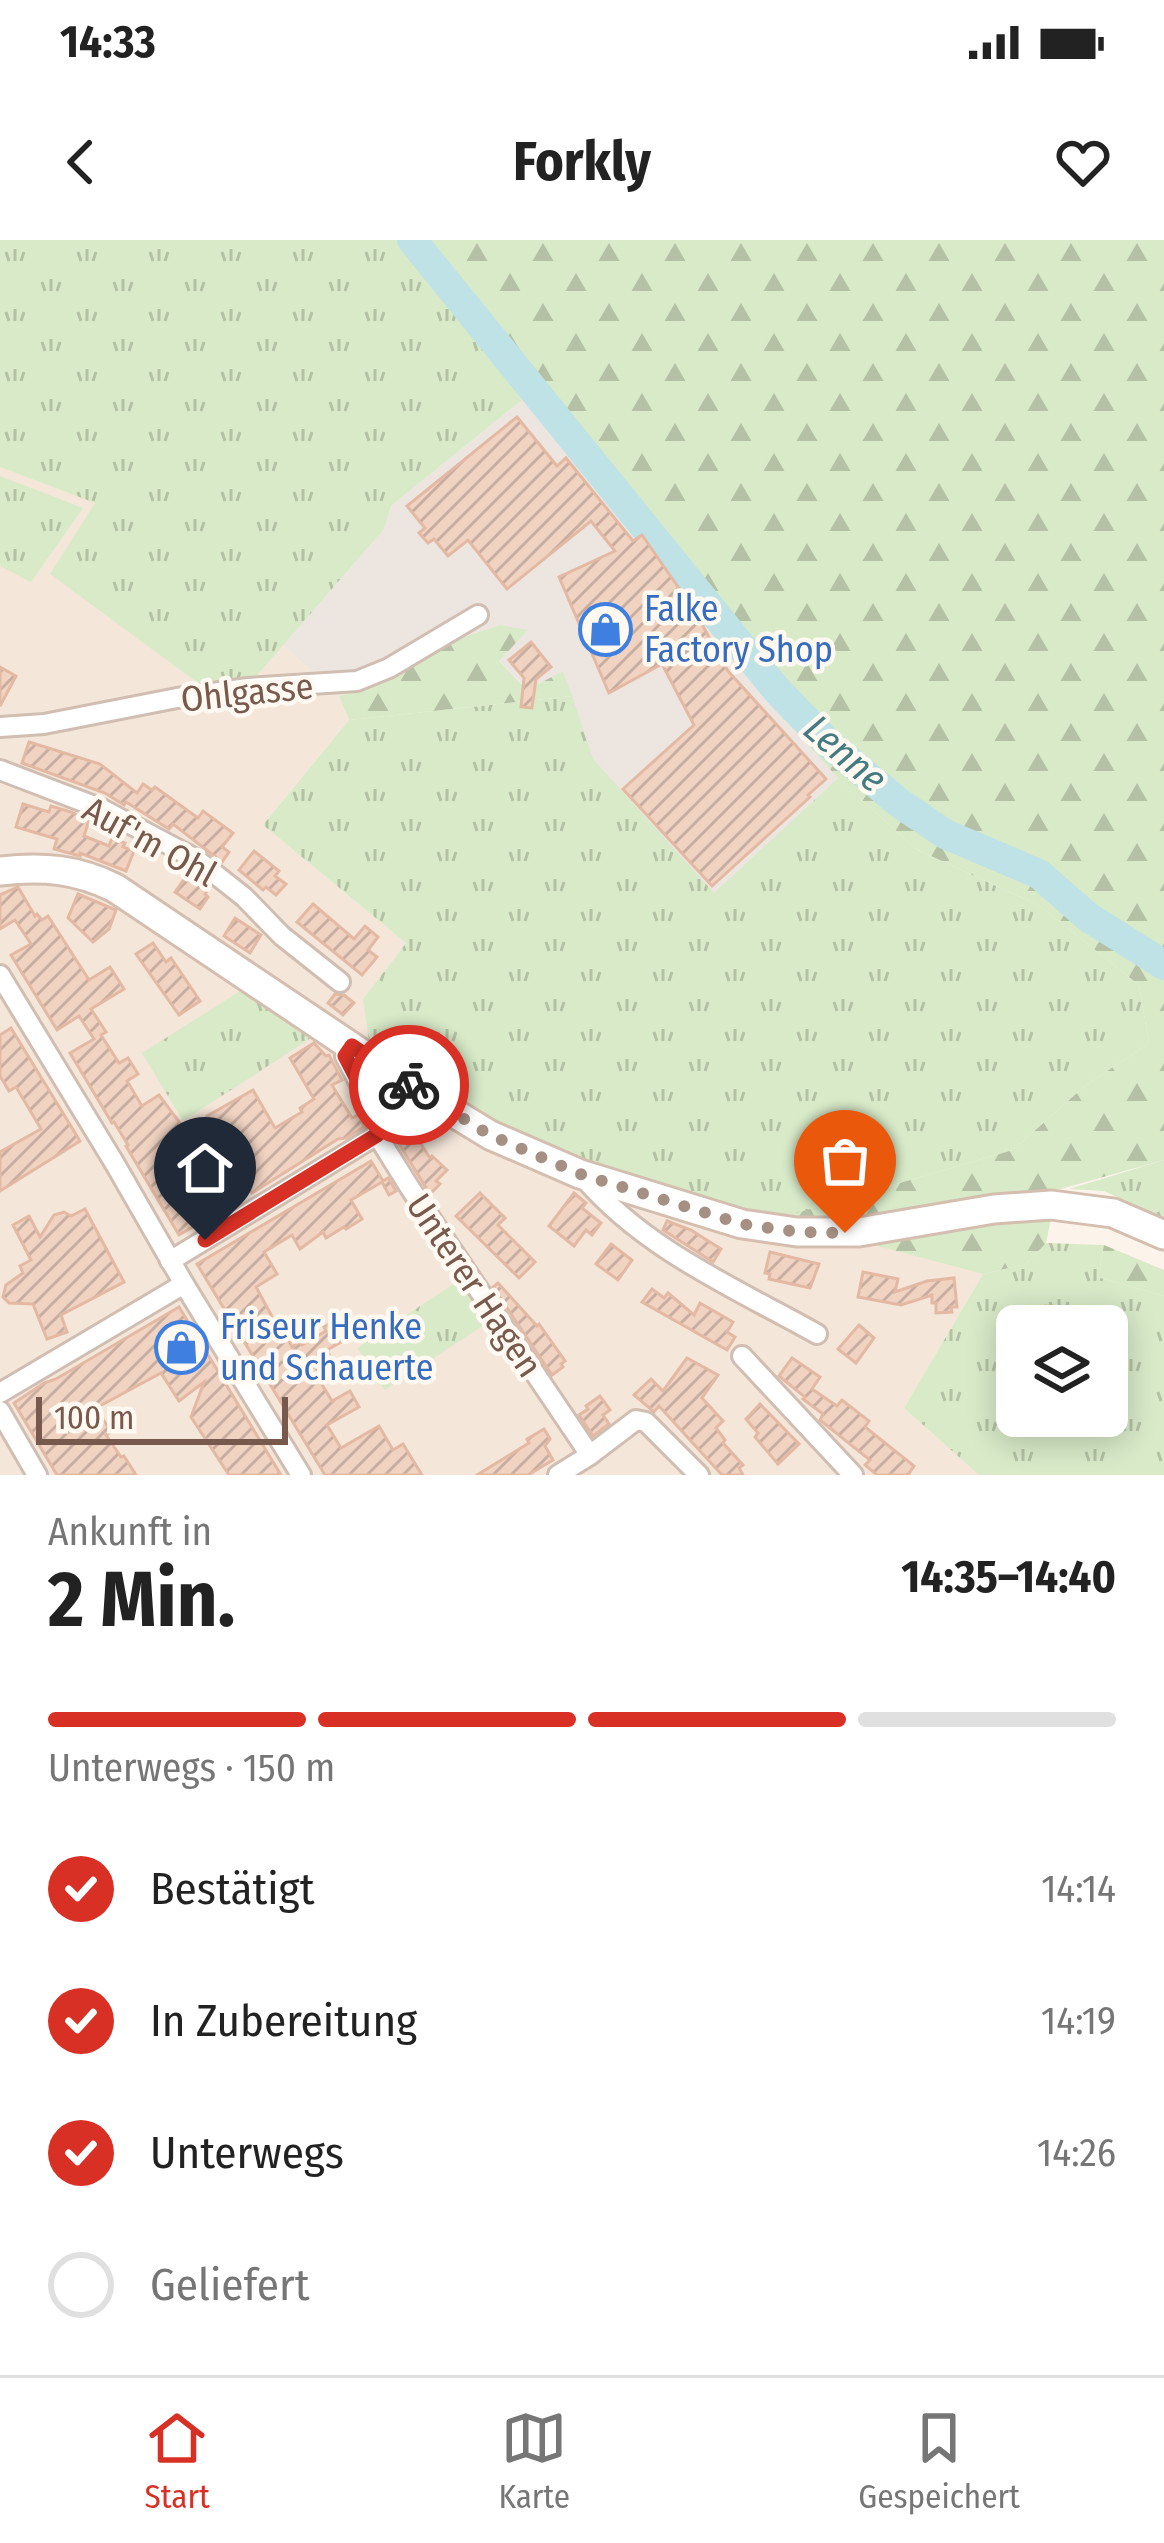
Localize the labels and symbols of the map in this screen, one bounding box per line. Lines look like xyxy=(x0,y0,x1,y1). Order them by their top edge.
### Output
place label: Falke Factory Shop xyxy=(644,587,833,672)
shop icon: Falke Factory Shop xyxy=(577,601,633,657)
street label: Ohlgasse xyxy=(179,664,315,722)
water label: Lenne xyxy=(795,706,896,802)
street label: Auf'm Ohl xyxy=(75,787,224,896)
courier xyxy=(349,1025,469,1145)
pin xyxy=(794,1110,896,1233)
pin xyxy=(154,1117,256,1240)
street label: Unterer Hagen xyxy=(397,1185,552,1386)
place label: Friseur Henke und Schauerte xyxy=(220,1305,434,1390)
shop icon: Friseur Henke und Schauerte xyxy=(153,1319,209,1375)
scale bar xyxy=(36,1391,288,1444)

